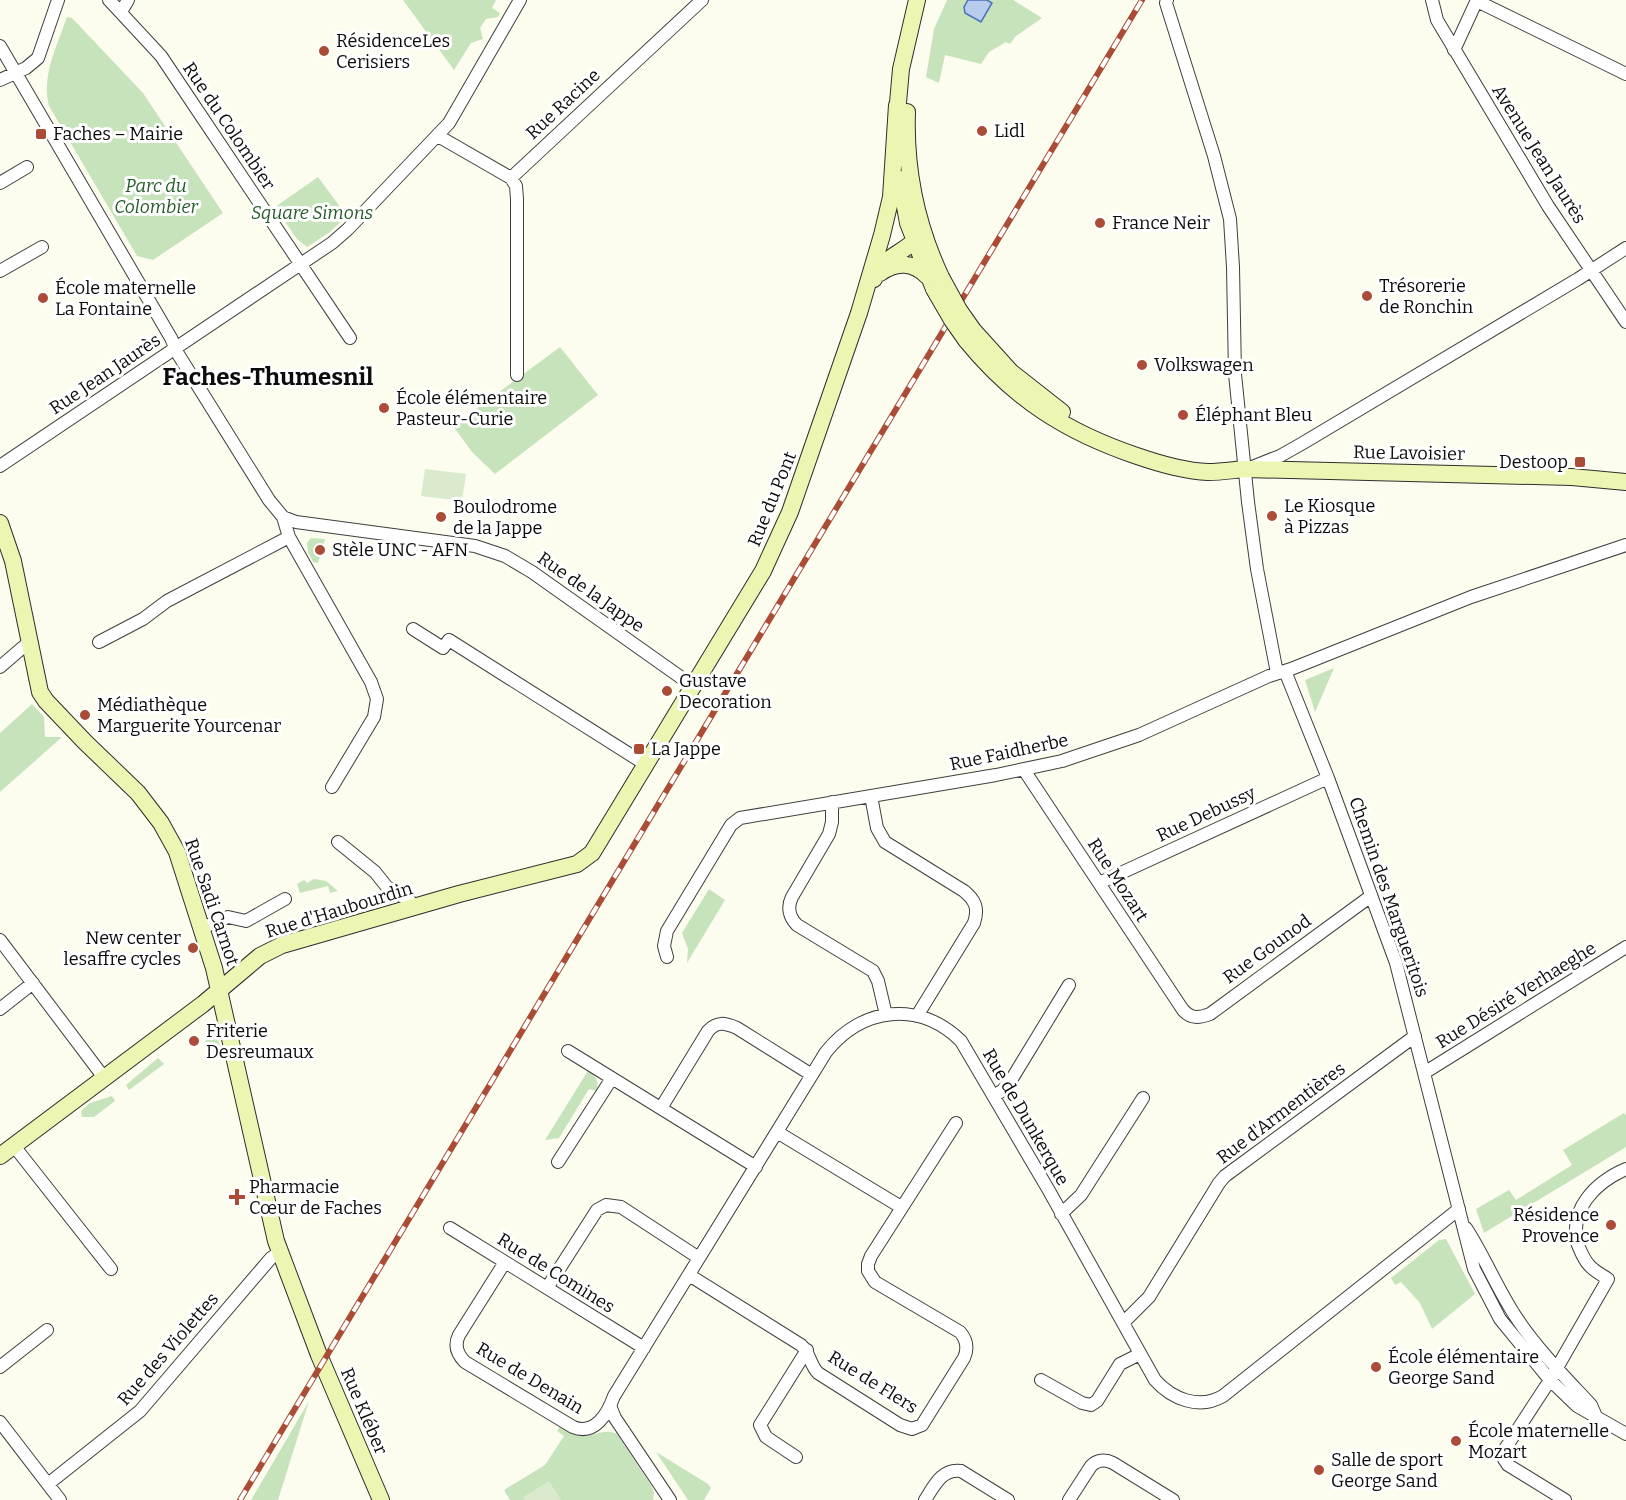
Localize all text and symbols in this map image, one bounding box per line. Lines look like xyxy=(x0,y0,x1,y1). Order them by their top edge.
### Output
place label: RésidenceLes Cerisiers xyxy=(336,30,450,73)
marker: RésidenceLes Cerisiers xyxy=(317,44,331,58)
street label: Rue du Colombier xyxy=(178,58,280,194)
street label: Rue Racine xyxy=(521,64,605,144)
street label: Avenue Jean Jaurès xyxy=(1487,80,1591,228)
place label: Lidl xyxy=(994,120,1025,142)
place label: Faches – Mairie xyxy=(53,123,183,145)
marker: Lidl xyxy=(975,124,989,138)
marker: Faches – Mairie xyxy=(34,127,48,141)
park label: Parc du Colombier xyxy=(114,175,198,218)
park label: Square Simons xyxy=(251,202,374,224)
place label: France Neir xyxy=(1112,212,1210,234)
marker: France Neir xyxy=(1093,216,1107,230)
place label: Trésorerie de Ronchin xyxy=(1379,275,1474,318)
place label: École maternelle La Fontaine xyxy=(55,276,196,320)
marker: Trésorerie de Ronchin xyxy=(1360,289,1374,303)
marker: École maternelle La Fontaine xyxy=(36,291,50,305)
street label: Rue Jean Jaurès xyxy=(45,329,165,419)
place label: Volkswagen xyxy=(1154,354,1254,376)
marker: Volkswagen xyxy=(1135,358,1149,372)
district label: Faches-Thumesnil xyxy=(162,363,374,391)
place label: École élémentaire Pasteur-Curie xyxy=(396,386,547,430)
marker: École élémentaire Pasteur-Curie xyxy=(377,401,391,415)
place label: Éléphant Bleu xyxy=(1195,403,1312,426)
marker: Éléphant Bleu xyxy=(1176,408,1190,422)
street label: Rue Lavoisier xyxy=(1353,441,1465,465)
street label: Rue du Pont xyxy=(743,448,801,550)
place label: Destoop xyxy=(1499,451,1568,473)
marker: Destoop xyxy=(1573,455,1587,469)
place label: Le Kiosque à Pizzas xyxy=(1284,495,1375,538)
place label: Boulodrome de la Jappe xyxy=(453,496,557,539)
marker: Le Kiosque à Pizzas xyxy=(1265,509,1279,523)
marker: Boulodrome de la Jappe xyxy=(434,510,448,524)
place label: Stèle UNC - AFN xyxy=(332,539,468,561)
marker: Stèle UNC - AFN xyxy=(313,543,327,557)
street label: Rue de la Jappe xyxy=(533,547,649,637)
place label: Gustave Decoration xyxy=(679,670,772,713)
marker: Gustave Decoration xyxy=(660,684,674,698)
place label: Médiathèque Marguerite Yourcenar xyxy=(97,694,281,737)
marker: Médiathèque Marguerite Yourcenar xyxy=(78,708,92,722)
street label: Rue Faidherbe xyxy=(948,729,1070,775)
place label: La Jappe xyxy=(651,738,721,760)
marker: La Jappe xyxy=(632,742,646,756)
street label: Rue Debussy xyxy=(1153,781,1259,847)
street label: Chemin des Margueritois xyxy=(1344,794,1434,1000)
street label: Rue Mozart xyxy=(1083,834,1153,926)
street label: Rue Sadi Carnot xyxy=(180,836,244,969)
street label: Rue d'Haubourdin xyxy=(263,877,416,943)
street label: Rue Gounod xyxy=(1219,910,1316,988)
place label: New center lesaffre cycles xyxy=(63,927,181,970)
street label: Rue Désiré Verhaeghe xyxy=(1432,937,1600,1053)
marker: New center lesaffre cycles xyxy=(186,941,200,955)
place label: Friterie Desreumaux xyxy=(206,1020,314,1063)
marker: Friterie Desreumaux xyxy=(187,1034,201,1048)
street label: Rue de Dunkerque xyxy=(978,1045,1074,1189)
street label: Rue d'Armentières xyxy=(1212,1058,1350,1168)
place label: Pharmacie Cœur de Faches xyxy=(249,1176,382,1219)
marker: Pharmacie Cœur de Faches xyxy=(230,1190,244,1204)
place label: Résidence Provence xyxy=(1513,1204,1599,1247)
marker: Résidence Provence xyxy=(1604,1218,1618,1232)
street label: Rue de Comines xyxy=(493,1228,619,1318)
street label: Rue des Violettes xyxy=(113,1288,223,1410)
street label: Rue de Denain xyxy=(473,1337,588,1419)
place label: École élémentaire George Sand xyxy=(1388,1345,1539,1389)
street label: Rue de Flers xyxy=(824,1346,922,1418)
marker: École élémentaire George Sand xyxy=(1369,1360,1383,1374)
street label: Rue Kléber xyxy=(336,1364,392,1458)
place label: École maternelle Mozart xyxy=(1468,1419,1609,1463)
marker: École maternelle Mozart xyxy=(1449,1434,1463,1448)
place label: Salle de sport George Sand xyxy=(1331,1449,1444,1492)
marker: Salle de sport George Sand xyxy=(1312,1463,1326,1477)

